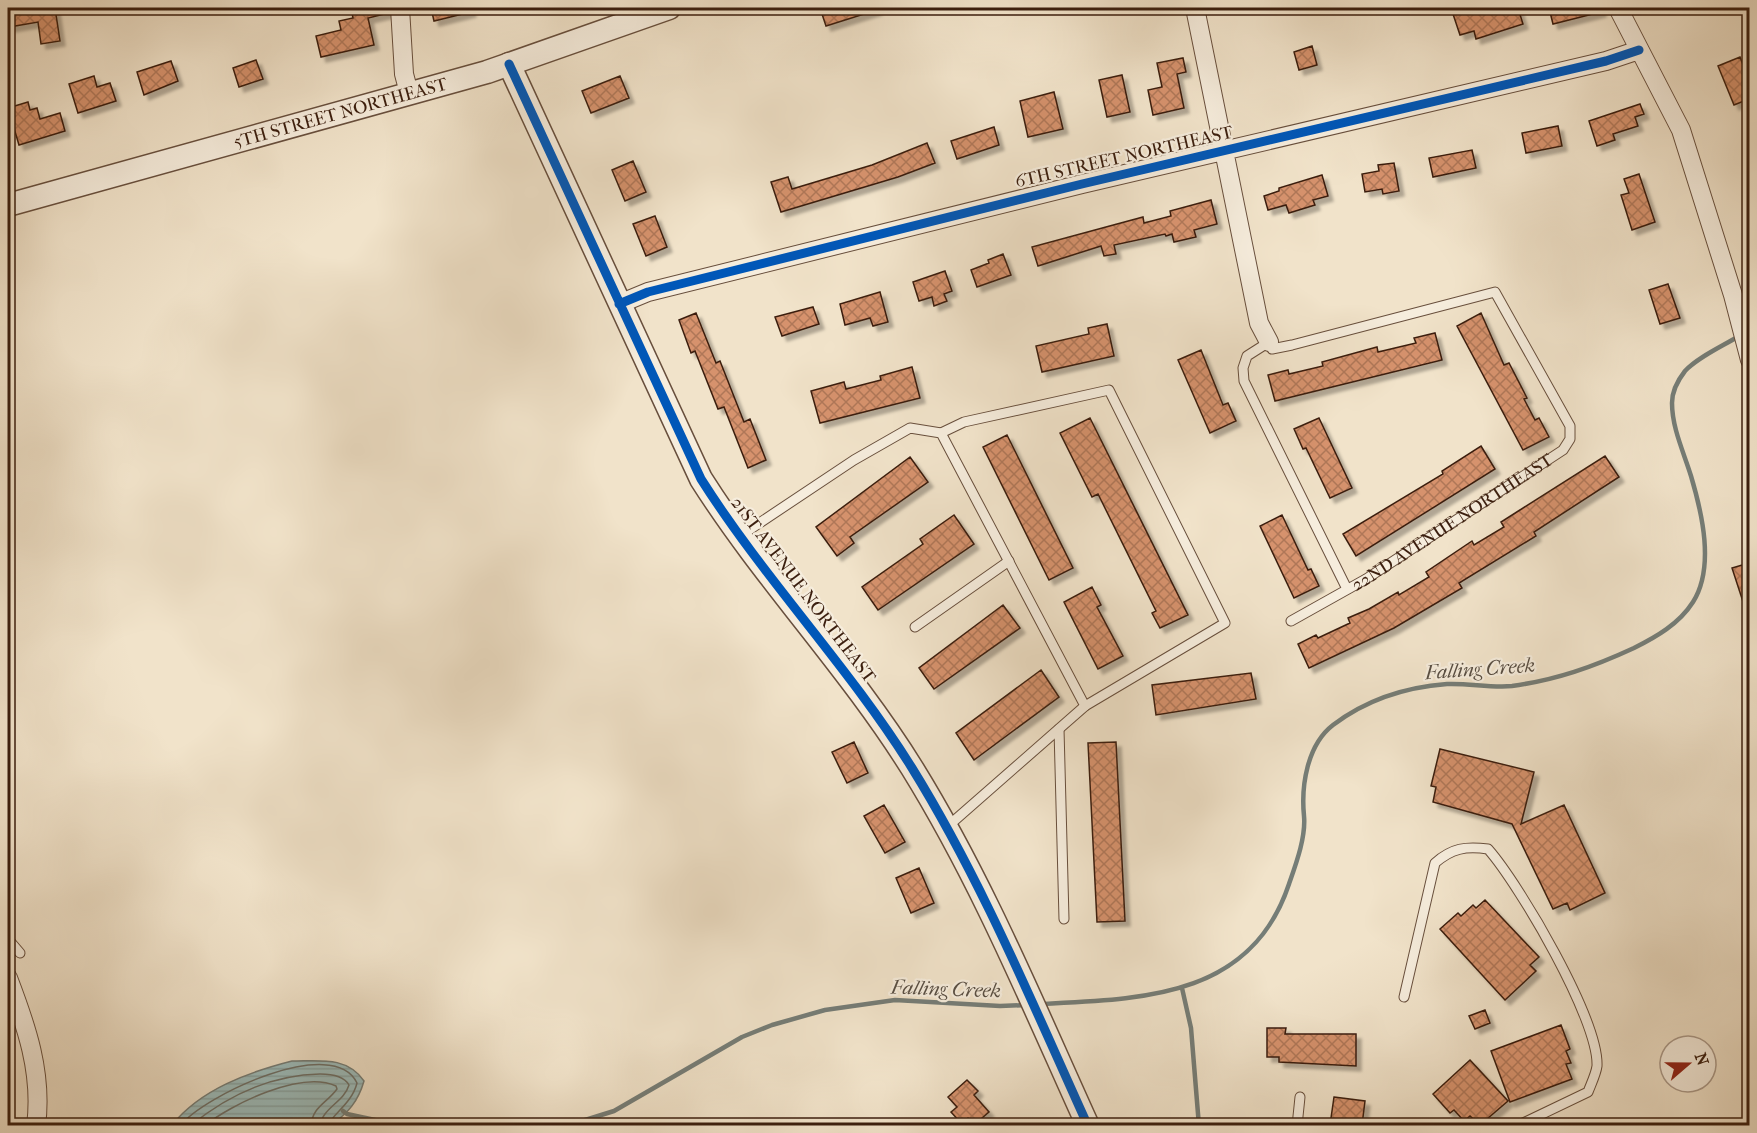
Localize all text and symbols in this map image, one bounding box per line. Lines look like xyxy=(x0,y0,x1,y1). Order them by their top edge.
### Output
street label: 5TH STREET NORTHEAST xyxy=(231,73,451,152)
street label: 6TH STREET NORTHEAST xyxy=(1013,122,1236,192)
street label: 22ND AVENUE NORTHEAST xyxy=(1348,449,1557,596)
street label: 21ST AVENUE NORTHEAST xyxy=(726,493,880,688)
water label: Falling Creek xyxy=(1423,654,1536,684)
water label: Falling Creek xyxy=(890,976,1001,1002)
north arrow xyxy=(1658,1034,1718,1094)
text: N xyxy=(1691,1050,1713,1069)

